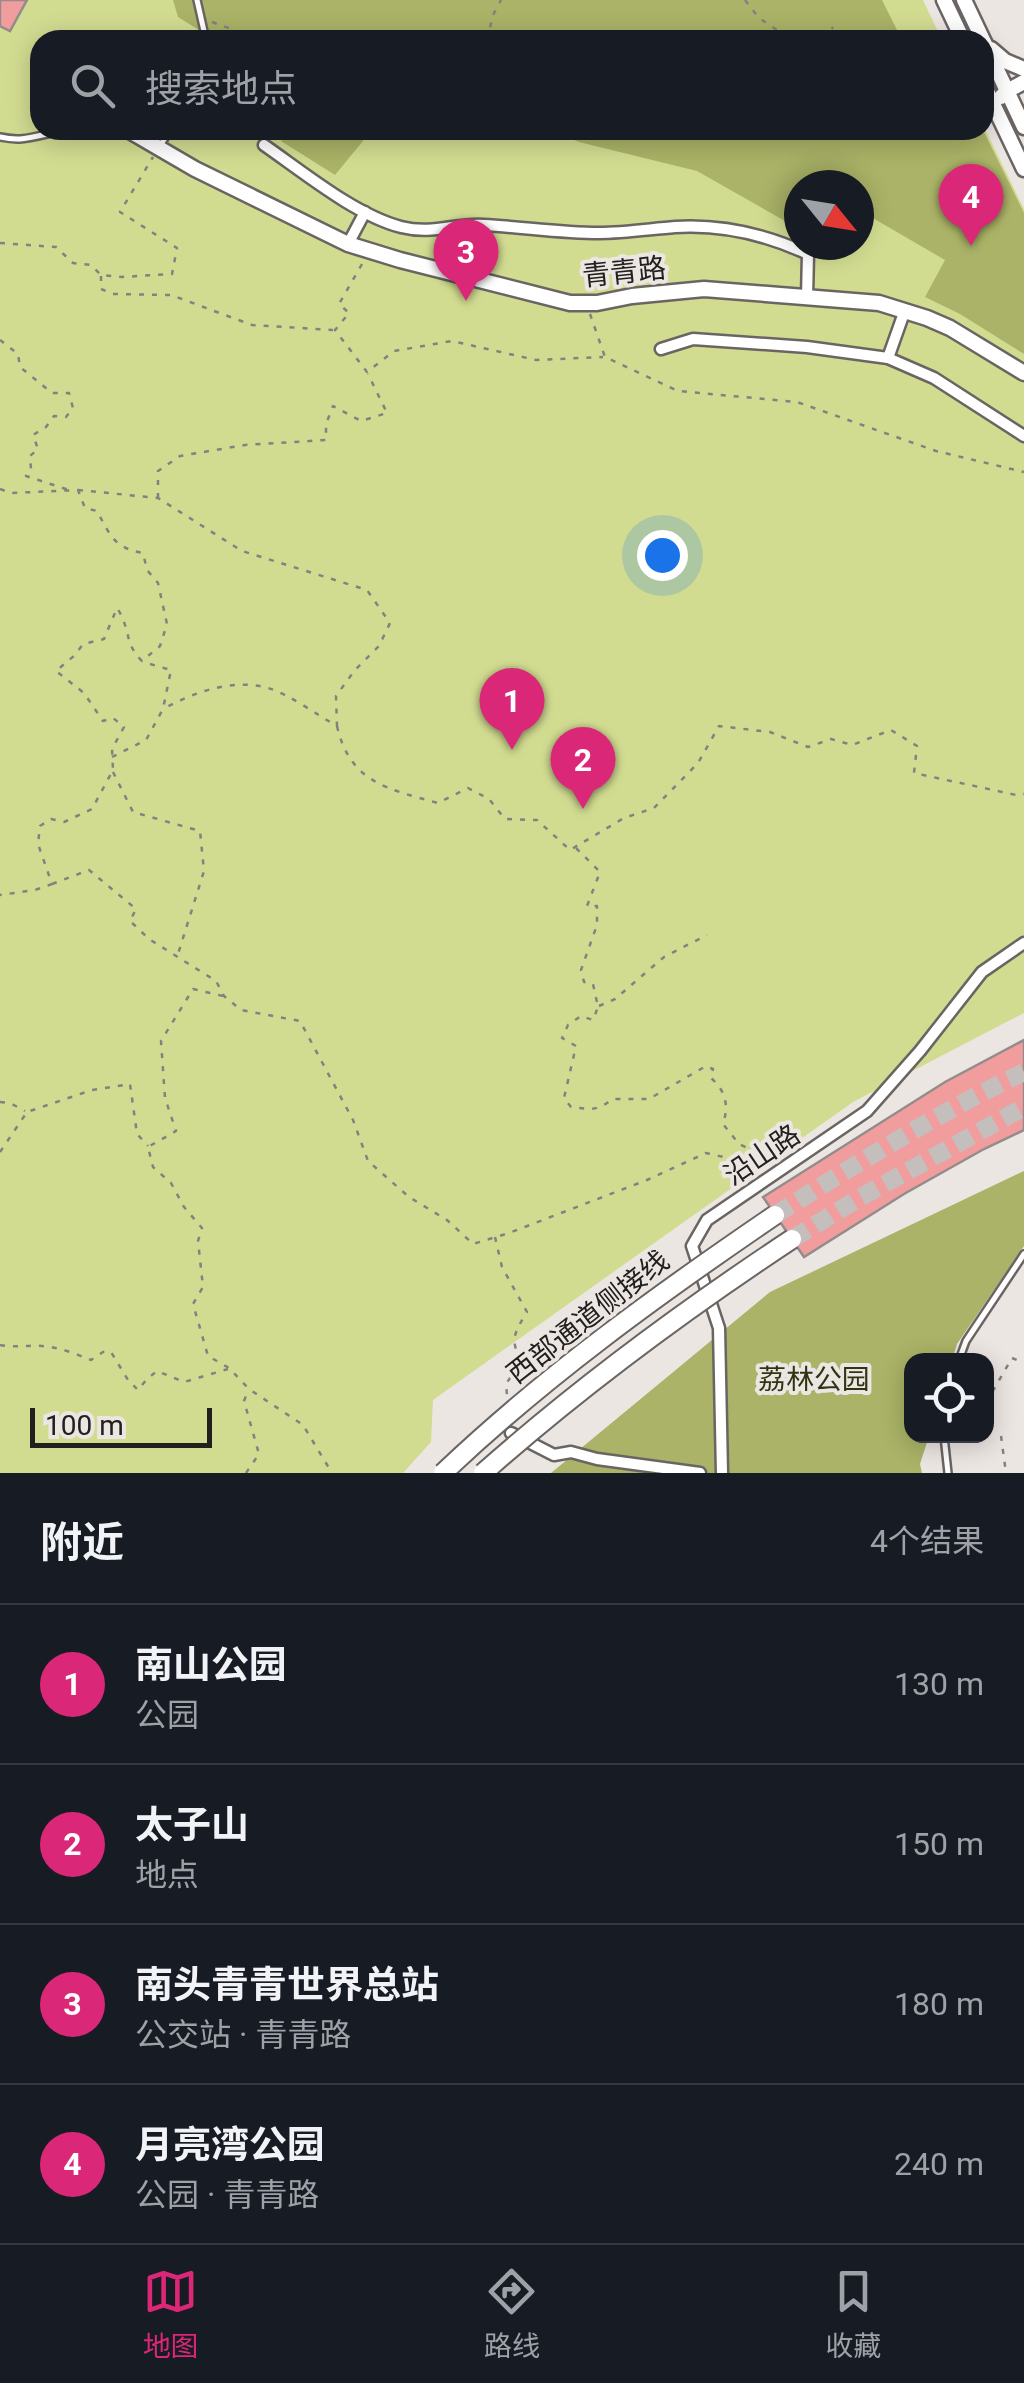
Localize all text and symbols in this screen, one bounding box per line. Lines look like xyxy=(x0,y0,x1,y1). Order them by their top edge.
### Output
search box xyxy=(30,30,994,140)
icon: search xyxy=(65,58,120,113)
text: 搜索地点 xyxy=(145,67,297,111)
pin: 4 xyxy=(938,164,1004,246)
north arrow xyxy=(784,170,874,260)
pin: 3 xyxy=(434,218,498,301)
street label: 青青路 xyxy=(580,251,668,293)
your location xyxy=(637,530,688,581)
pin: 1 xyxy=(480,668,544,750)
pin: 2 xyxy=(550,726,616,809)
street label: 沿山路 xyxy=(718,1118,806,1192)
street label: 西部通道侧接线 xyxy=(501,1244,675,1390)
map controls xyxy=(904,1353,994,1443)
button: locate xyxy=(904,1353,994,1443)
park label: 荔林公园 xyxy=(758,1363,870,1396)
scale bar xyxy=(30,1403,212,1448)
text: 100 m xyxy=(45,1409,124,1442)
text: 附近 xyxy=(40,1518,124,1567)
text: 4个结果 xyxy=(870,1522,984,1560)
text: 南山公园 xyxy=(135,1643,287,1687)
text: 1 xyxy=(63,1665,82,1703)
text: 130 m xyxy=(894,1665,984,1703)
text: 公园 xyxy=(135,1696,199,1734)
text: 太子山 xyxy=(135,1803,249,1847)
text: 2 xyxy=(63,1825,82,1863)
text: 150 m xyxy=(894,1825,984,1863)
text: 地点 xyxy=(135,1856,199,1894)
text: 南头青青世界总站 xyxy=(135,1963,439,2007)
text: 3 xyxy=(63,1985,82,2023)
text: 180 m xyxy=(894,1985,984,2023)
text: 公交站 · 青青路 xyxy=(135,2016,351,2054)
text: 月亮湾公园 xyxy=(135,2123,325,2167)
text: 4 xyxy=(63,2145,82,2183)
text: 240 m xyxy=(894,2145,984,2183)
text: 公园 · 青青路 xyxy=(135,2176,319,2214)
tab: 地图 xyxy=(143,2264,199,2364)
tab: 路线 xyxy=(484,2264,540,2364)
tab: 收藏 xyxy=(825,2264,881,2364)

